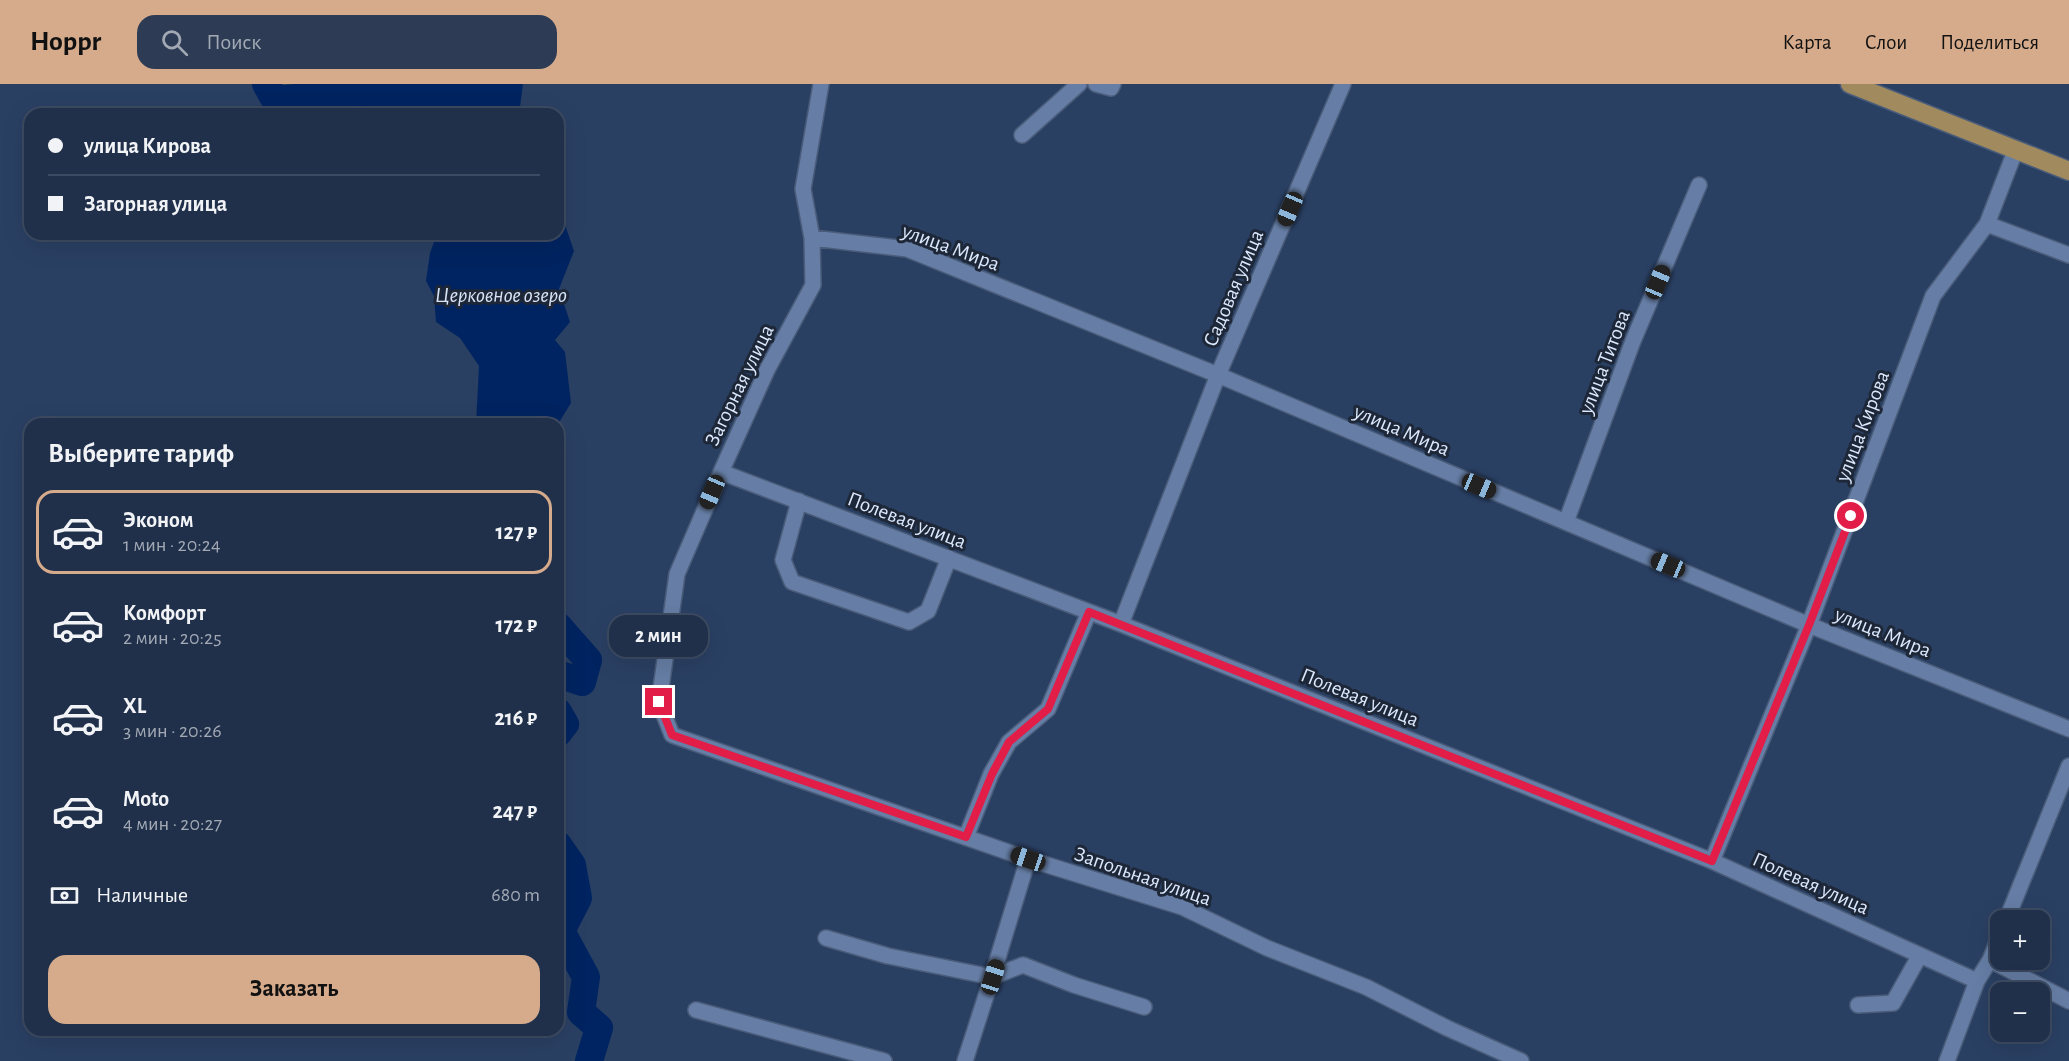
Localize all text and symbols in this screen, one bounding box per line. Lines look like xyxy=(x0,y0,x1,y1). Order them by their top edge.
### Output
search box xyxy=(137,15,557,69)
icon: search xyxy=(158,26,191,59)
text: Hoppr xyxy=(30,28,101,56)
text: Поиск xyxy=(206,31,261,53)
text: Карта xyxy=(1782,32,1832,53)
text: Слои xyxy=(1865,32,1907,53)
text: Поделиться xyxy=(1940,32,2039,53)
text: улица Кирова xyxy=(84,135,211,157)
car xyxy=(1275,189,1305,229)
text: Загорная улица xyxy=(84,193,227,215)
street label: улица Мира xyxy=(898,220,1003,275)
street label: Садовая улица xyxy=(1200,227,1268,350)
car xyxy=(1643,262,1673,302)
water label: Церковное озеро xyxy=(435,284,567,307)
street label: улица Титова xyxy=(1575,307,1634,418)
street label: Загорная улица xyxy=(701,321,778,449)
street label: улица Кирова xyxy=(1831,368,1893,485)
street label: улица Мира xyxy=(1350,401,1453,460)
text: Выберите тариф xyxy=(48,440,234,467)
car xyxy=(1459,471,1499,501)
car xyxy=(697,472,727,512)
street label: Полевая улица xyxy=(845,488,969,553)
route start xyxy=(1837,502,1864,529)
icon: car xyxy=(51,505,105,559)
text: Эконом xyxy=(123,509,194,531)
text: 127 ₽ xyxy=(496,521,537,543)
text: 1 мин · 20:24 xyxy=(123,535,221,555)
car xyxy=(1648,550,1688,580)
icon: car xyxy=(51,598,105,652)
text: Комфорт xyxy=(123,602,206,624)
street label: улица Мира xyxy=(1831,603,1934,661)
text: 172 ₽ xyxy=(496,614,537,636)
callout: 2 мин xyxy=(610,615,708,657)
text: 2 мин xyxy=(635,626,682,646)
text: 2 мин · 20:25 xyxy=(123,628,222,648)
street label: Полевая улица xyxy=(1298,664,1422,731)
route end xyxy=(645,688,672,715)
icon: car xyxy=(51,691,105,745)
text: XL xyxy=(123,695,146,717)
text: 216 ₽ xyxy=(494,707,537,729)
text: 3 мин · 20:26 xyxy=(123,721,222,741)
icon: car xyxy=(51,784,105,838)
text: Moto xyxy=(123,788,169,810)
text: 247 ₽ xyxy=(492,800,537,822)
text: 4 мин · 20:27 xyxy=(123,814,222,834)
street label: Запольная улица xyxy=(1072,843,1214,910)
car xyxy=(1008,845,1048,873)
street label: Полевая улица xyxy=(1749,848,1873,919)
icon: cash xyxy=(48,879,81,912)
text: Наличные xyxy=(96,884,188,906)
text: 680 m xyxy=(491,885,540,905)
map controls xyxy=(1990,910,2050,1042)
button: + xyxy=(1990,910,2050,970)
button: Заказать xyxy=(48,955,540,1024)
car xyxy=(979,957,1007,997)
button: − xyxy=(1990,982,2050,1042)

